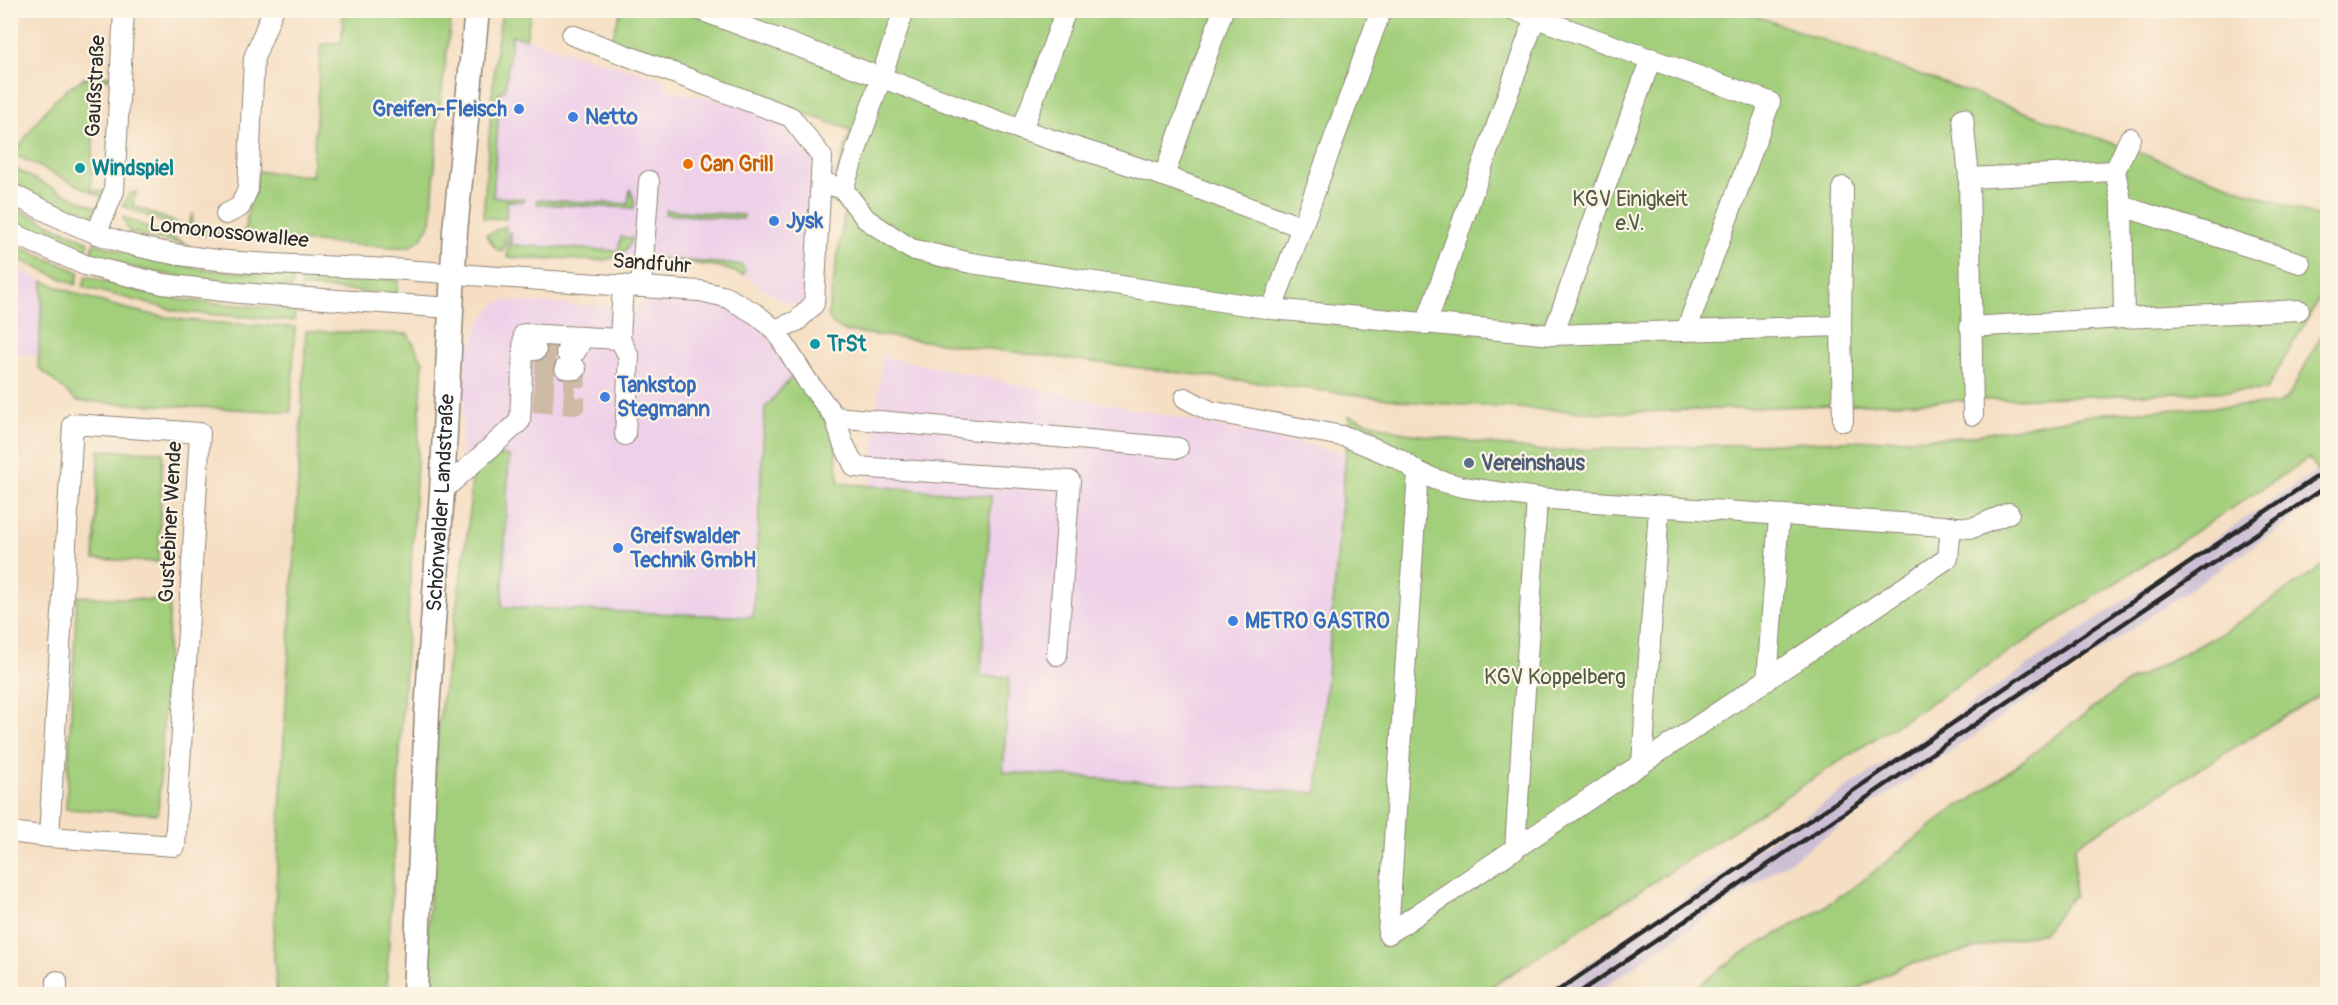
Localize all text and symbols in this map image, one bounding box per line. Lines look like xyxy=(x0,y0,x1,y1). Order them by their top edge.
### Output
street label: Gaußstraße xyxy=(79,34,112,138)
place label: Greifen-Fleisch xyxy=(372,96,507,123)
marker: Greifen-Fleisch xyxy=(512,102,526,116)
place label: Netto xyxy=(585,104,638,131)
marker: Netto xyxy=(566,110,580,124)
place label: Can Grill xyxy=(700,151,774,178)
place label: Windspiel xyxy=(92,155,174,182)
marker: Can Grill xyxy=(681,157,695,171)
marker: Windspiel xyxy=(73,161,87,175)
park label: KGV Einigkeit e.V. xyxy=(1572,186,1688,237)
place label: Jysk xyxy=(786,208,823,235)
street label: Lomonossowallee xyxy=(148,211,311,254)
marker: Jysk xyxy=(767,214,781,228)
street label: Sandfuhr xyxy=(612,247,693,280)
place label: TrSt xyxy=(826,331,867,358)
marker: TrSt xyxy=(808,337,822,351)
place label: Tankstop Stegmann xyxy=(616,372,710,423)
marker: Tankstop Stegmann xyxy=(598,390,612,404)
street label: Schönwalder Landstraße xyxy=(421,393,461,613)
street label: Gustebiner Wende xyxy=(153,440,188,603)
place label: Vereinshaus xyxy=(1481,450,1585,477)
marker: Vereinshaus xyxy=(1462,456,1476,470)
place label: Greifswalder Technik GmbH xyxy=(629,523,756,574)
marker: Greifswalder Technik GmbH xyxy=(611,541,625,555)
place label: METRO GASTRO xyxy=(1245,608,1390,635)
marker: METRO GASTRO xyxy=(1226,614,1240,628)
park label: KGV Koppelberg xyxy=(1484,664,1626,691)

